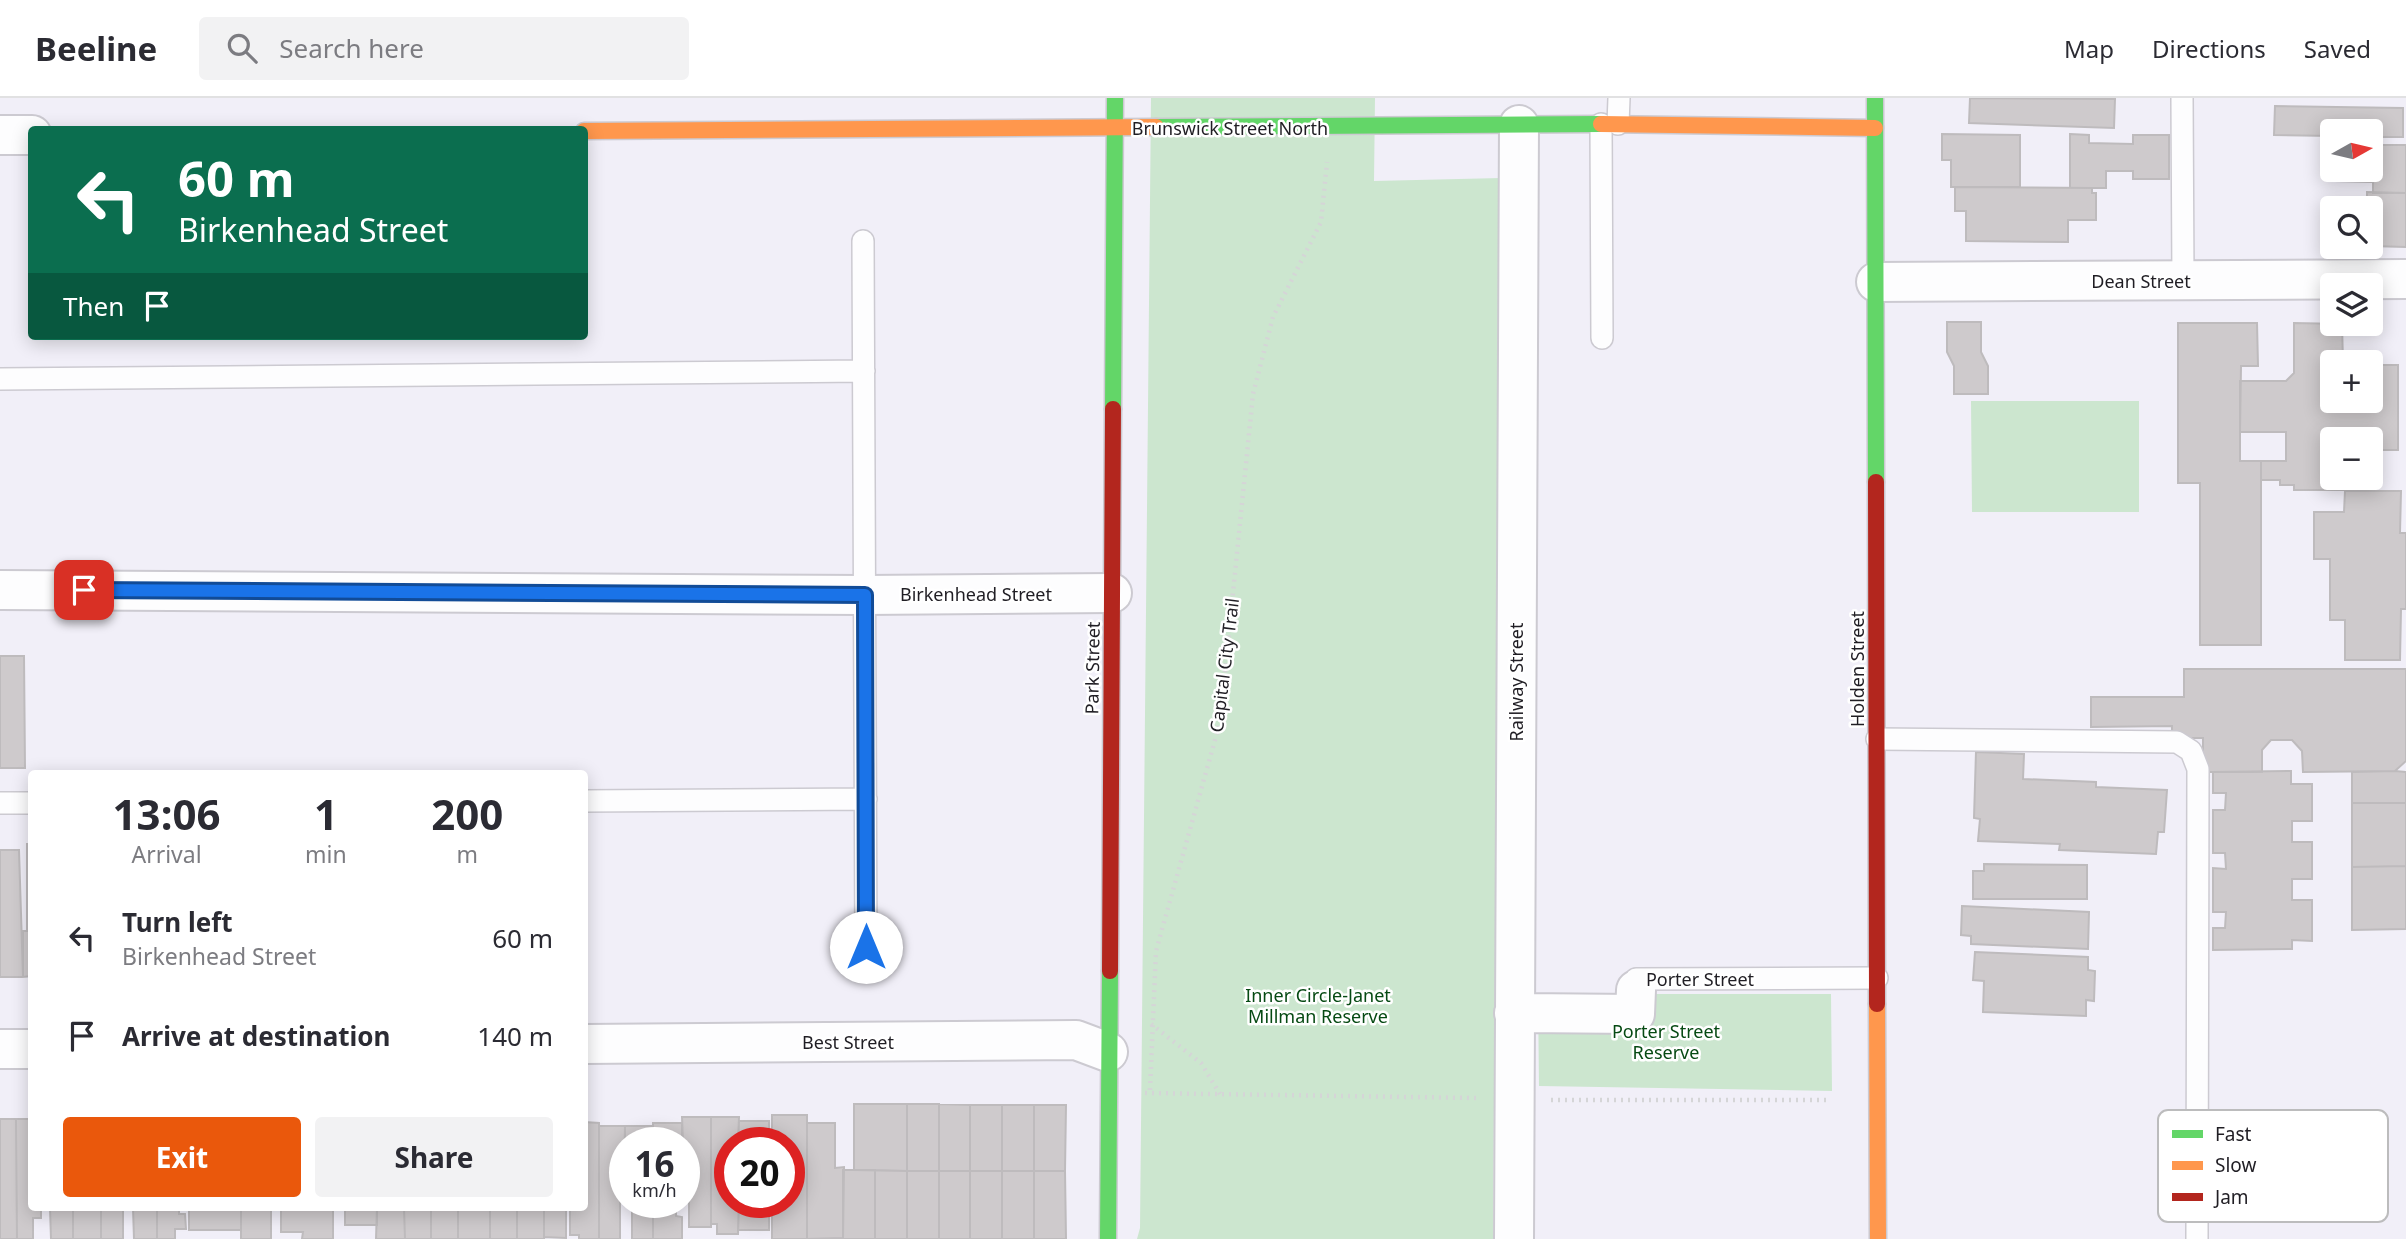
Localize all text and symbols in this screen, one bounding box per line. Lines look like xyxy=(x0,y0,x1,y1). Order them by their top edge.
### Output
search box xyxy=(199,17,689,80)
text: Beeline xyxy=(35,26,157,71)
icon: search xyxy=(223,29,261,67)
text: Search here xyxy=(279,30,424,66)
text: Map xyxy=(2064,32,2114,65)
text: Directions xyxy=(2152,32,2266,65)
text: Saved xyxy=(2304,32,2371,65)
street label: Brunswick Street North xyxy=(1132,116,1328,140)
north arrow xyxy=(2320,119,2384,182)
map controls xyxy=(2320,119,2383,490)
text: 60 m xyxy=(178,145,295,211)
icon: left xyxy=(63,154,154,245)
button: search xyxy=(2320,196,2383,259)
text: Birkenhead Street xyxy=(178,208,448,251)
street label: Dean Street xyxy=(2091,269,2191,293)
button: layers xyxy=(2320,273,2383,336)
icon: arrive xyxy=(138,287,176,325)
text: Then xyxy=(63,288,124,324)
button: + xyxy=(2320,350,2383,413)
button: − xyxy=(2320,427,2383,490)
pin xyxy=(54,560,114,620)
icon: arrive xyxy=(65,571,103,609)
street label: Birkenhead Street xyxy=(900,582,1053,606)
street label: Capital City Trail xyxy=(1204,597,1244,733)
street label: Holden Street xyxy=(1845,610,1869,727)
street label: Park Street xyxy=(1079,621,1105,715)
street label: Railway Street xyxy=(1504,622,1528,741)
text: 13:06 xyxy=(113,785,220,842)
text: 1 xyxy=(314,785,338,842)
text: 200 xyxy=(431,785,503,842)
text: Arrival xyxy=(131,838,202,870)
text: min xyxy=(305,838,347,870)
text: m xyxy=(457,838,478,870)
text: Turn left xyxy=(122,904,233,940)
position arrow xyxy=(829,910,903,984)
icon: left xyxy=(63,919,101,957)
text: 60 m xyxy=(492,920,553,956)
text: Birkenhead Street xyxy=(122,940,316,972)
street label: Porter Street xyxy=(1646,967,1755,991)
park label: Inner Circle-Janet Millman Reserve xyxy=(1245,983,1391,1028)
icon: arrive xyxy=(63,1017,101,1055)
text: Arrive at destination xyxy=(122,1018,391,1054)
text: 140 m xyxy=(477,1018,553,1054)
park label: Porter Street Reserve xyxy=(1612,1019,1721,1064)
street label: Best Street xyxy=(802,1030,894,1054)
legend xyxy=(2158,1110,2388,1222)
button: Exit xyxy=(63,1117,301,1197)
button: Share xyxy=(315,1117,553,1197)
text: Fast xyxy=(2215,1121,2252,1147)
speed limit sign: 20 xyxy=(714,1127,805,1218)
text: 16 xyxy=(634,1140,675,1187)
text: Slow xyxy=(2215,1152,2256,1178)
text: km/h xyxy=(632,1178,677,1202)
text: Jam xyxy=(2213,1184,2249,1210)

